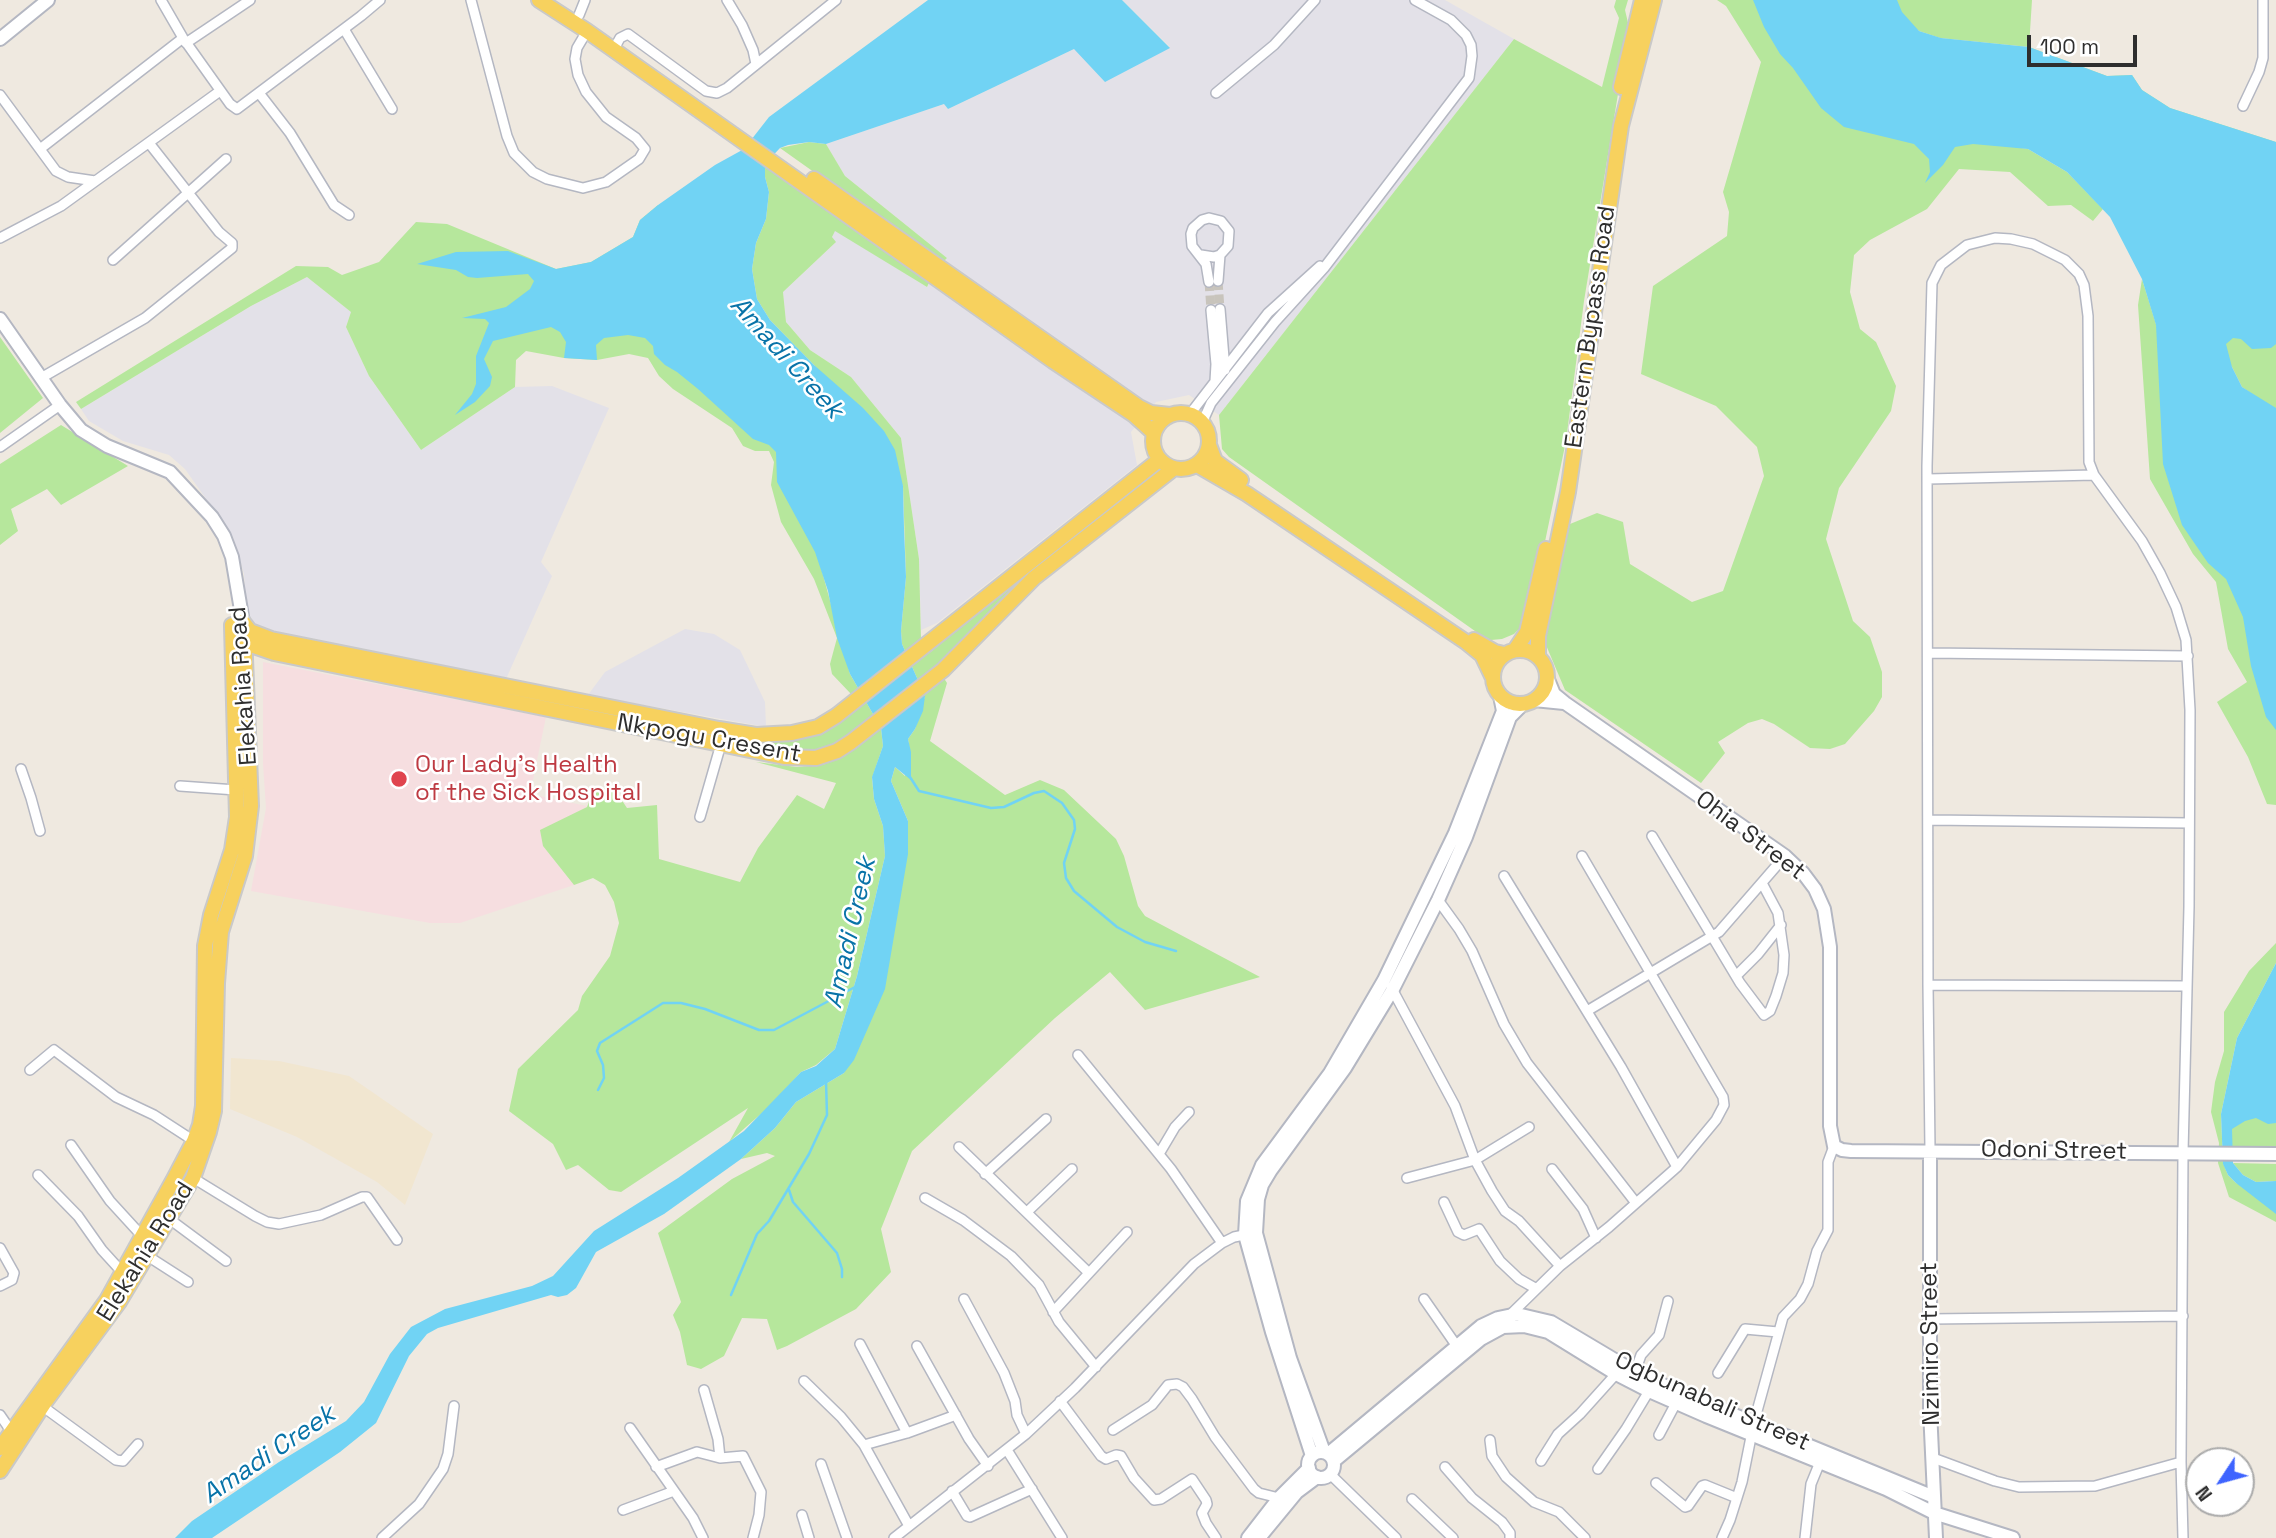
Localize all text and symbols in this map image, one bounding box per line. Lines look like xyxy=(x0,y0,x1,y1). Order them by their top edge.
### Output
scale bar xyxy=(2031,21,2141,65)
text: 100 m xyxy=(2040,33,2099,60)
street label: Eastern Bypass Road xyxy=(1560,204,1622,450)
water label: Amadi Creek xyxy=(723,290,849,426)
street label: Elekahia Road xyxy=(224,605,264,767)
street label: Nkpogu Cresent xyxy=(615,709,803,769)
place label: Our Lady's Health of the Sick Hospital xyxy=(415,751,642,807)
marker: Our Lady's Health of the Sick Hospital xyxy=(389,769,409,789)
street label: Ohia Street xyxy=(1689,785,1811,887)
water label: Amadi Creek xyxy=(818,854,884,1012)
street label: Odoni Street xyxy=(1981,1135,2127,1167)
street label: Elekahia Road xyxy=(92,1177,200,1327)
street label: Nzimiro Street xyxy=(1915,1262,1947,1426)
street label: Ogbunabali Street xyxy=(1610,1346,1814,1458)
water label: Amadi Creek xyxy=(196,1399,342,1511)
north arrow xyxy=(2185,1447,2255,1517)
text: N xyxy=(2190,1481,2218,1506)

